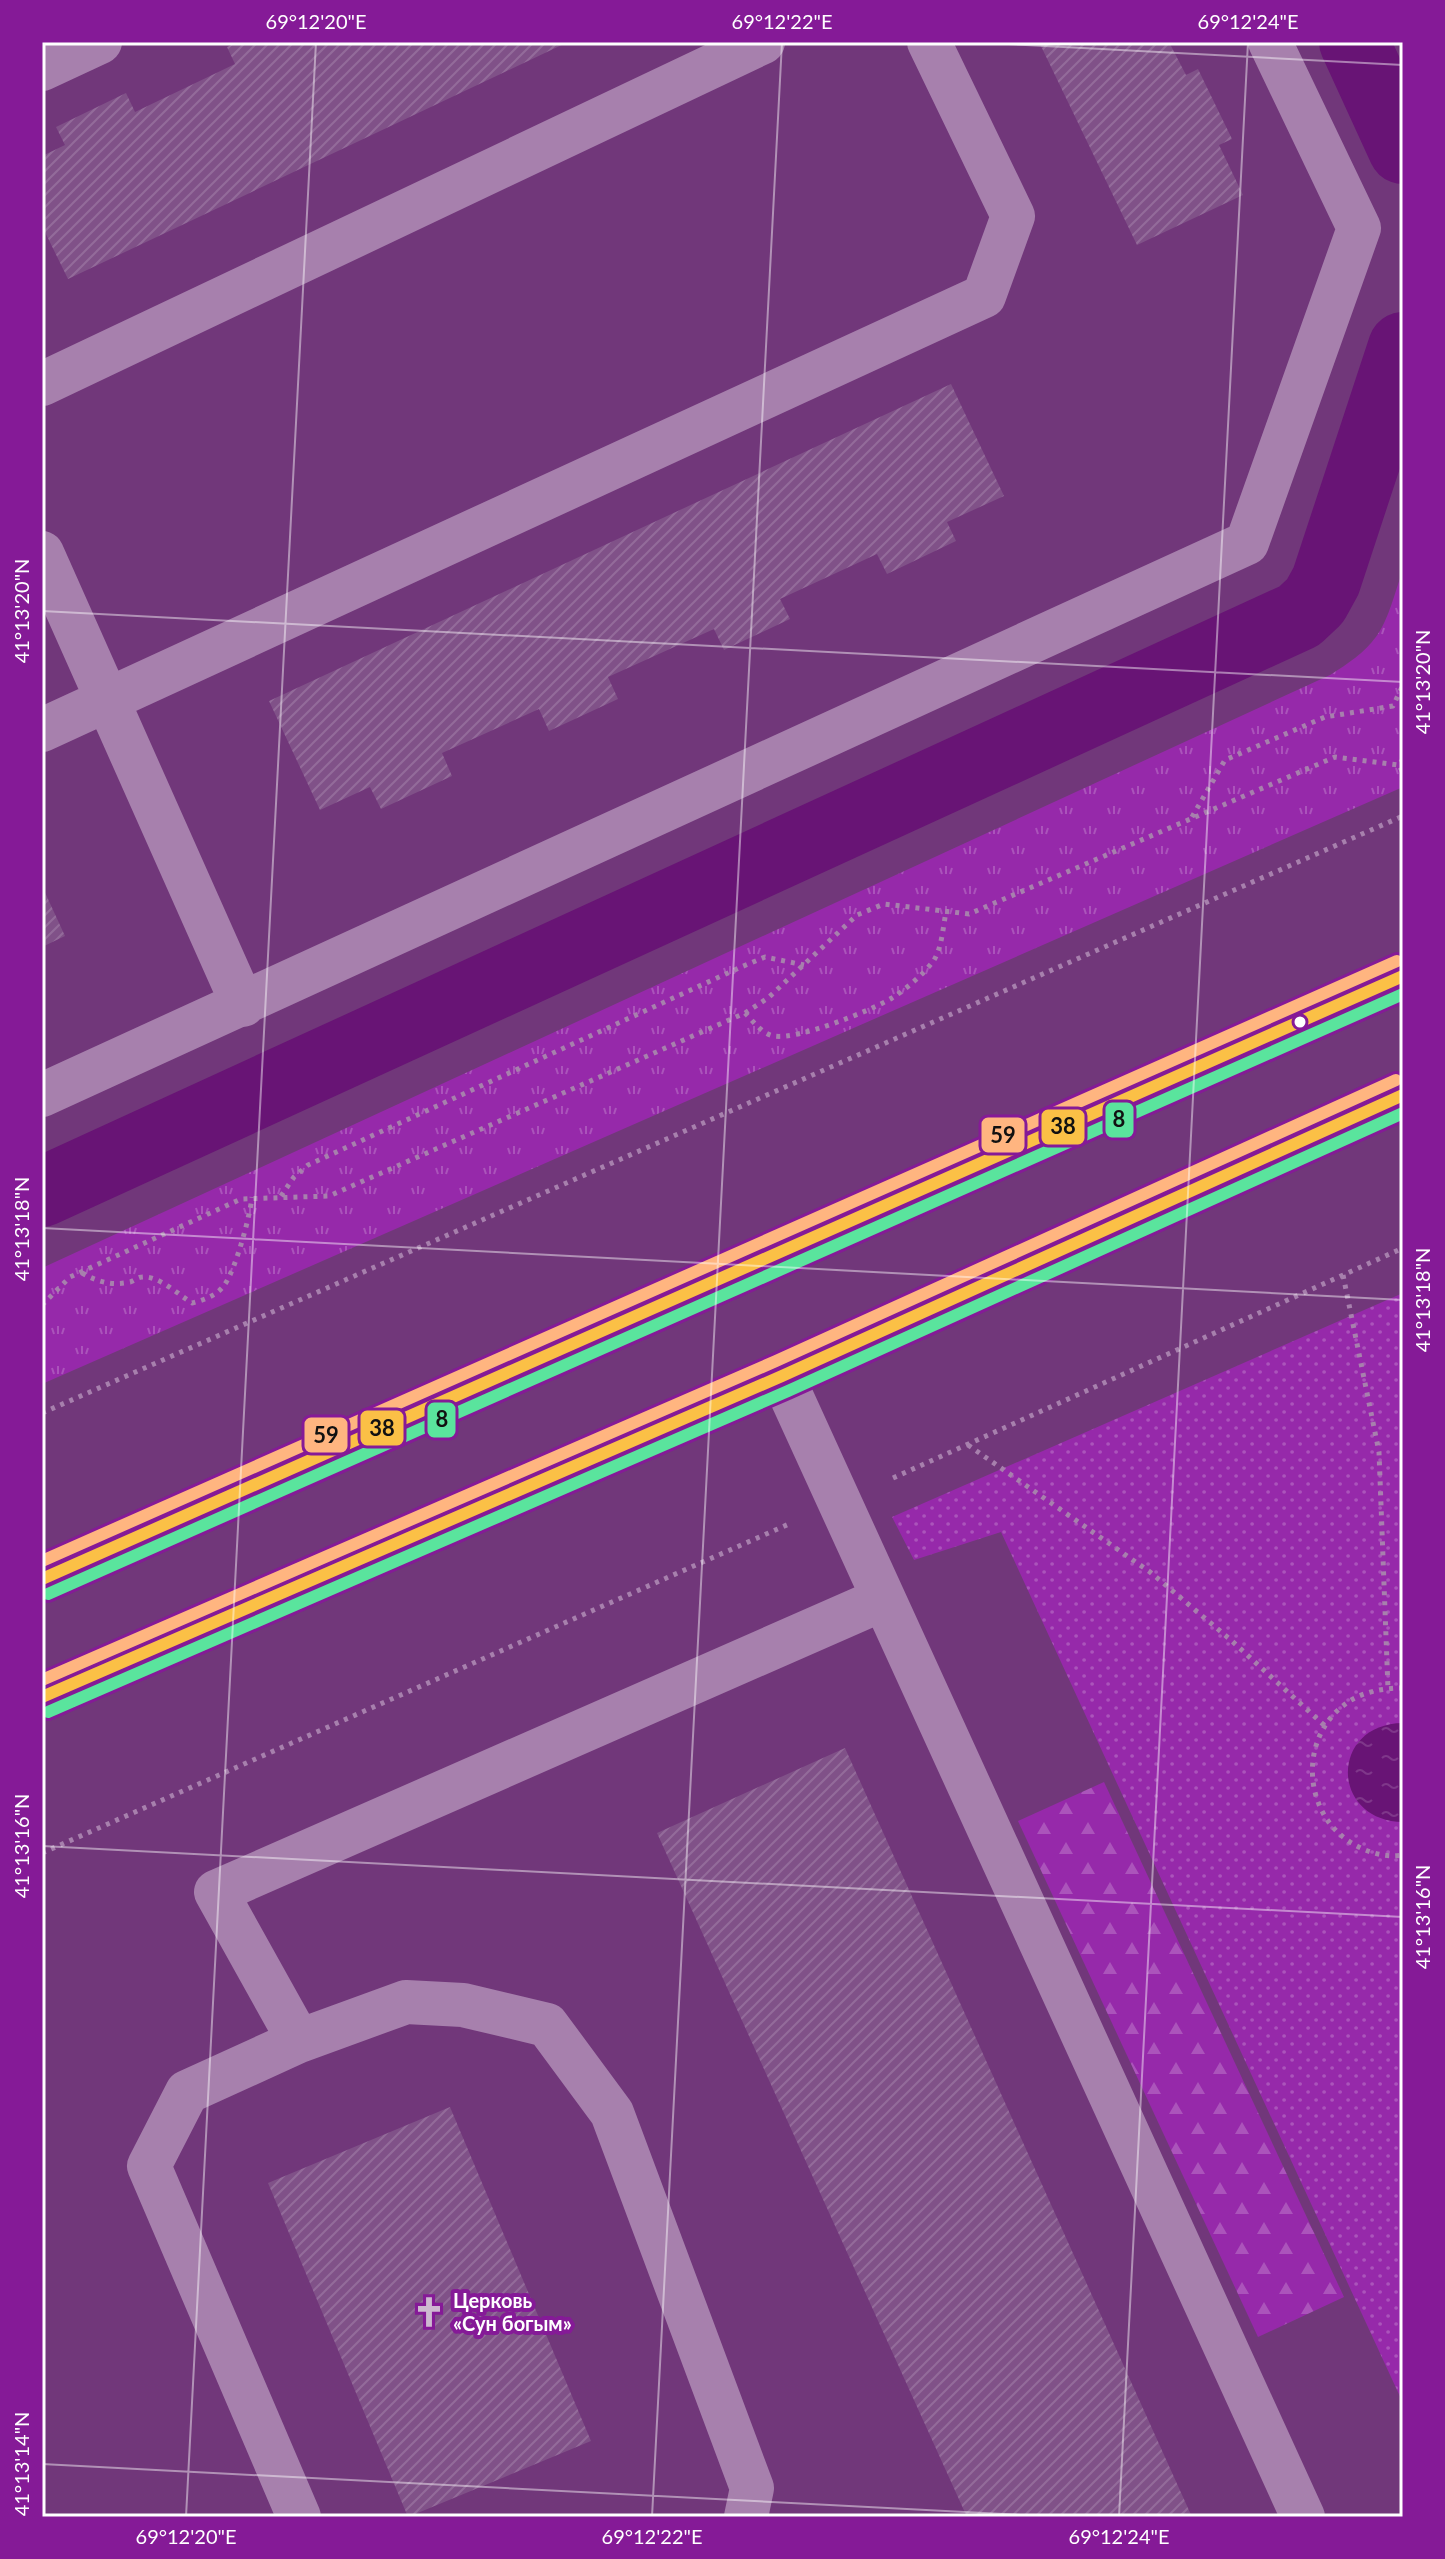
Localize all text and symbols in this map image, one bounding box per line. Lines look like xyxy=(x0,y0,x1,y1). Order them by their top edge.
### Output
text: 69°12'20"E xyxy=(266,9,366,33)
text: 69°12'22"E xyxy=(732,9,832,33)
text: 69°12'24"E xyxy=(1198,9,1298,33)
text: 41°13'20"N xyxy=(9,559,33,663)
text: 41°13'20"N xyxy=(1410,630,1434,734)
unlabelled marker xyxy=(1292,1014,1308,1030)
line badge: 8 xyxy=(1104,1101,1135,1139)
text: 8 xyxy=(1113,1105,1125,1132)
line badge: 38 xyxy=(1040,1108,1086,1146)
text: 38 xyxy=(1050,1112,1076,1139)
line badge: 59 xyxy=(980,1116,1026,1154)
text: 59 xyxy=(990,1121,1016,1148)
text: 41°13'18"N xyxy=(9,1177,33,1281)
text: 41°13'18"N xyxy=(1410,1248,1434,1352)
line badge: 8 xyxy=(426,1401,457,1439)
text: 8 xyxy=(436,1405,448,1432)
line badge: 38 xyxy=(359,1409,405,1447)
text: 38 xyxy=(369,1414,395,1441)
line badge: 59 xyxy=(303,1416,349,1454)
text: 59 xyxy=(313,1421,339,1448)
text: 41°13'16"N xyxy=(9,1794,33,1898)
text: 41°13'16"N xyxy=(1410,1865,1434,1969)
place label: Церковь «Сун богым» xyxy=(453,2288,572,2335)
church icon: Церковь «Сун богым» xyxy=(412,2295,446,2329)
text: 41°13'14"N xyxy=(9,2412,33,2516)
text: 69°12'20"E xyxy=(136,2524,236,2548)
text: 69°12'22"E xyxy=(602,2524,702,2548)
text: 69°12'24"E xyxy=(1069,2524,1169,2548)

